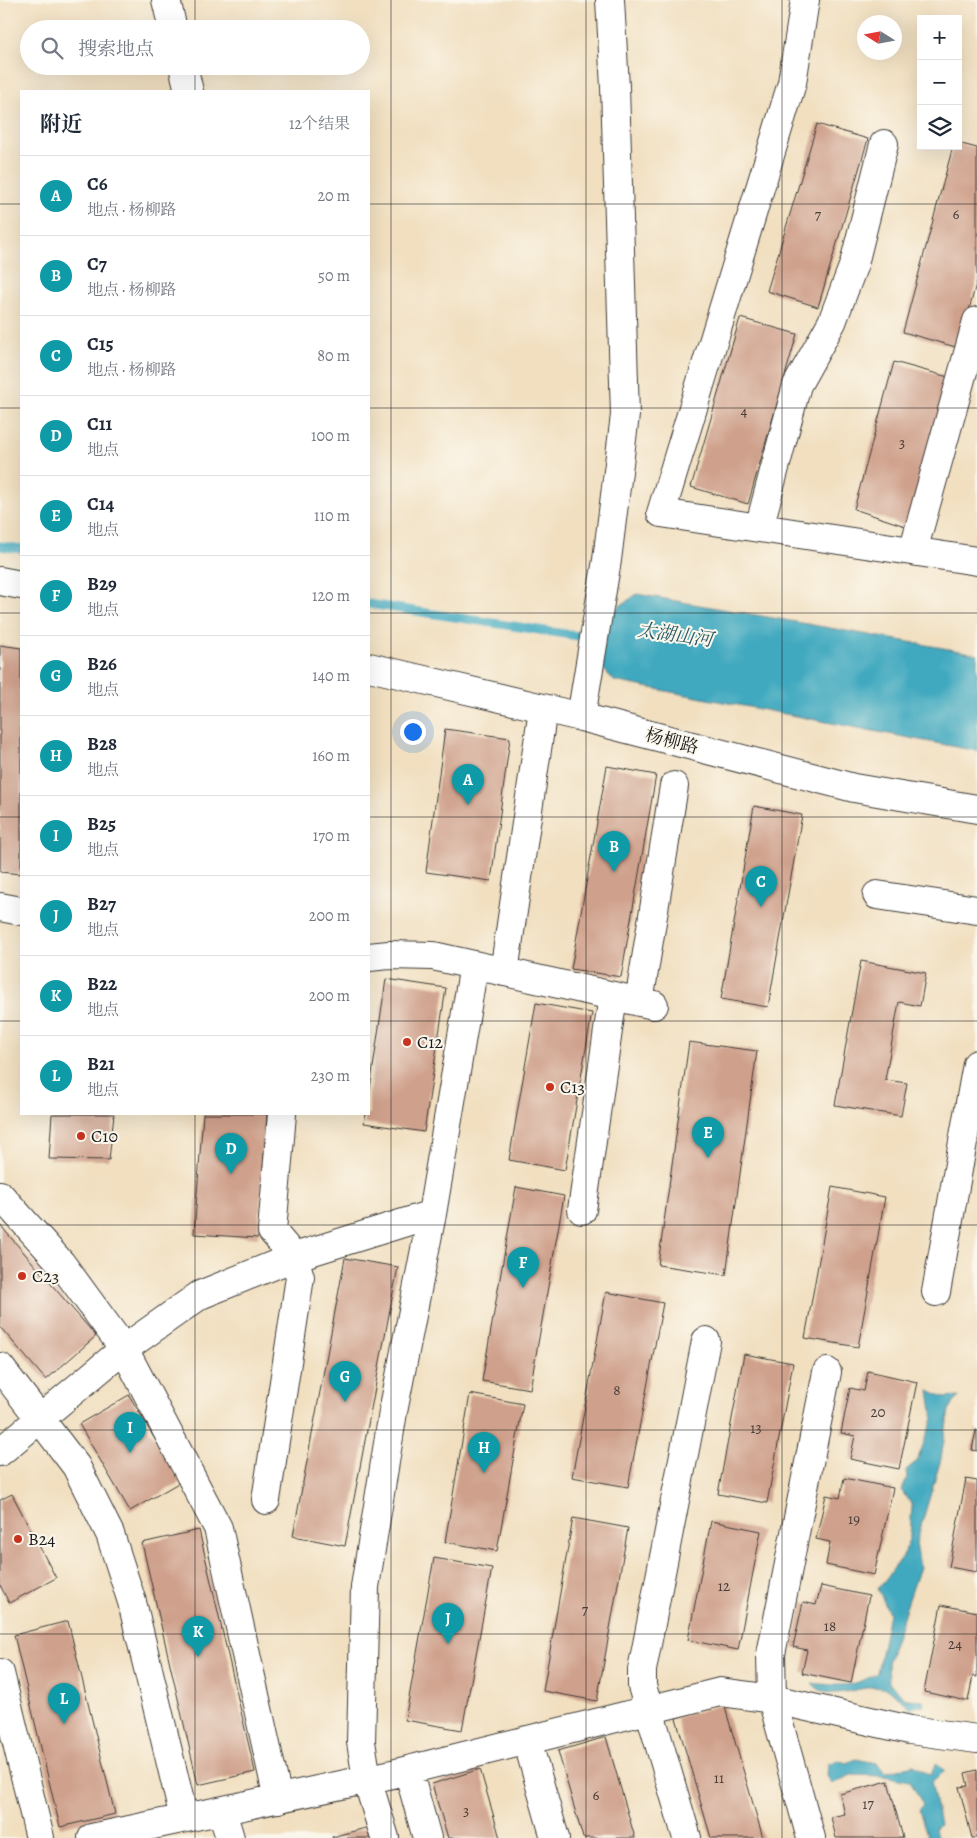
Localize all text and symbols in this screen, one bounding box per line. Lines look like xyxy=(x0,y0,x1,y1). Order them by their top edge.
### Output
north arrow xyxy=(857,15,902,60)
map controls xyxy=(917,15,962,150)
button: + xyxy=(917,15,962,60)
search box xyxy=(20,20,370,75)
icon: search xyxy=(38,34,66,62)
text: 搜索地点 xyxy=(78,36,154,62)
button: − xyxy=(917,60,962,105)
button: layers xyxy=(917,105,962,150)
text: 附近 xyxy=(40,110,82,138)
text: 12个结果 xyxy=(289,113,350,135)
text: C6 xyxy=(87,171,108,197)
text: A xyxy=(51,185,61,207)
text: 20 m xyxy=(317,185,350,207)
text: 地点 · 杨柳路 xyxy=(87,199,177,221)
house number: 6 xyxy=(953,204,960,224)
house number: 7 xyxy=(815,205,822,225)
text: C7 xyxy=(87,251,107,277)
text: B xyxy=(51,265,61,287)
text: 50 m xyxy=(318,265,350,287)
text: 地点 · 杨柳路 xyxy=(87,279,177,301)
text: C15 xyxy=(87,331,114,357)
text: C xyxy=(51,345,61,367)
text: 80 m xyxy=(317,345,350,367)
text: 地点 · 杨柳路 xyxy=(87,359,177,381)
house number: 4 xyxy=(741,401,748,421)
text: C11 xyxy=(87,411,112,437)
text: D xyxy=(50,425,62,447)
text: 100 m xyxy=(311,425,350,447)
house number: 3 xyxy=(899,433,905,453)
text: 地点 xyxy=(87,439,119,461)
text: C14 xyxy=(87,491,114,517)
text: E xyxy=(51,505,61,527)
text: 110 m xyxy=(314,505,350,527)
text: 地点 xyxy=(87,519,119,541)
text: B29 xyxy=(87,571,117,597)
text: F xyxy=(52,585,60,607)
text: 120 m xyxy=(312,585,350,607)
text: 地点 xyxy=(87,599,119,621)
water label: 太湖山河 xyxy=(635,617,717,654)
text: B26 xyxy=(87,651,117,677)
text: G xyxy=(51,665,61,687)
text: 140 m xyxy=(312,665,350,687)
text: 地点 xyxy=(87,679,119,701)
your location xyxy=(400,719,426,745)
street label: 杨柳路 xyxy=(643,722,701,760)
text: B28 xyxy=(87,731,117,757)
text: H xyxy=(50,745,62,767)
text: 160 m xyxy=(312,745,350,767)
text: 地点 xyxy=(87,759,119,781)
pin: A xyxy=(452,764,484,805)
text: B25 xyxy=(87,811,116,837)
text: I xyxy=(53,825,59,847)
text: 170 m xyxy=(313,825,350,847)
pin: B xyxy=(598,831,630,872)
text: 地点 xyxy=(87,839,119,861)
pin: C xyxy=(745,866,777,907)
text: B27 xyxy=(87,891,116,917)
text: J xyxy=(53,905,59,927)
text: 200 m xyxy=(309,905,350,927)
text: 地点 xyxy=(87,919,119,941)
text: B22 xyxy=(87,971,117,997)
text: K xyxy=(51,985,61,1007)
text: 200 m xyxy=(309,985,350,1007)
text: 地点 xyxy=(87,999,119,1021)
place label: C12 xyxy=(417,1030,443,1054)
marker: C12 xyxy=(401,1036,413,1048)
text: B21 xyxy=(87,1051,115,1077)
text: L xyxy=(52,1065,60,1087)
text: 230 m xyxy=(311,1065,350,1087)
place label: C13 xyxy=(560,1075,585,1099)
text: 地点 xyxy=(87,1079,119,1101)
marker: C13 xyxy=(544,1081,556,1093)
pin: E xyxy=(692,1117,724,1158)
place label: C10 xyxy=(91,1124,118,1148)
marker: C10 xyxy=(75,1130,87,1142)
pin: D xyxy=(215,1133,247,1174)
pin: F xyxy=(507,1247,539,1288)
place label: C23 xyxy=(32,1264,59,1288)
marker: C23 xyxy=(16,1270,28,1282)
pin: G xyxy=(329,1361,361,1402)
house number: 8 xyxy=(613,1380,621,1400)
house number: 20 xyxy=(870,1402,886,1422)
pin: I xyxy=(114,1412,146,1453)
house number: 13 xyxy=(750,1418,762,1438)
pin: H xyxy=(468,1432,500,1473)
house number: 19 xyxy=(848,1509,860,1529)
place label: B24 xyxy=(28,1527,55,1551)
marker: B24 xyxy=(12,1533,24,1545)
house number: 12 xyxy=(718,1576,730,1596)
house number: 7 xyxy=(582,1600,589,1620)
pin: J xyxy=(432,1603,464,1644)
pin: K xyxy=(182,1616,214,1657)
house number: 18 xyxy=(824,1616,836,1636)
house number: 24 xyxy=(948,1634,962,1654)
pin: L xyxy=(48,1683,80,1724)
house number: 11 xyxy=(714,1768,724,1788)
house number: 6 xyxy=(593,1785,600,1805)
house number: 17 xyxy=(862,1794,874,1814)
house number: 3 xyxy=(463,1801,469,1821)

